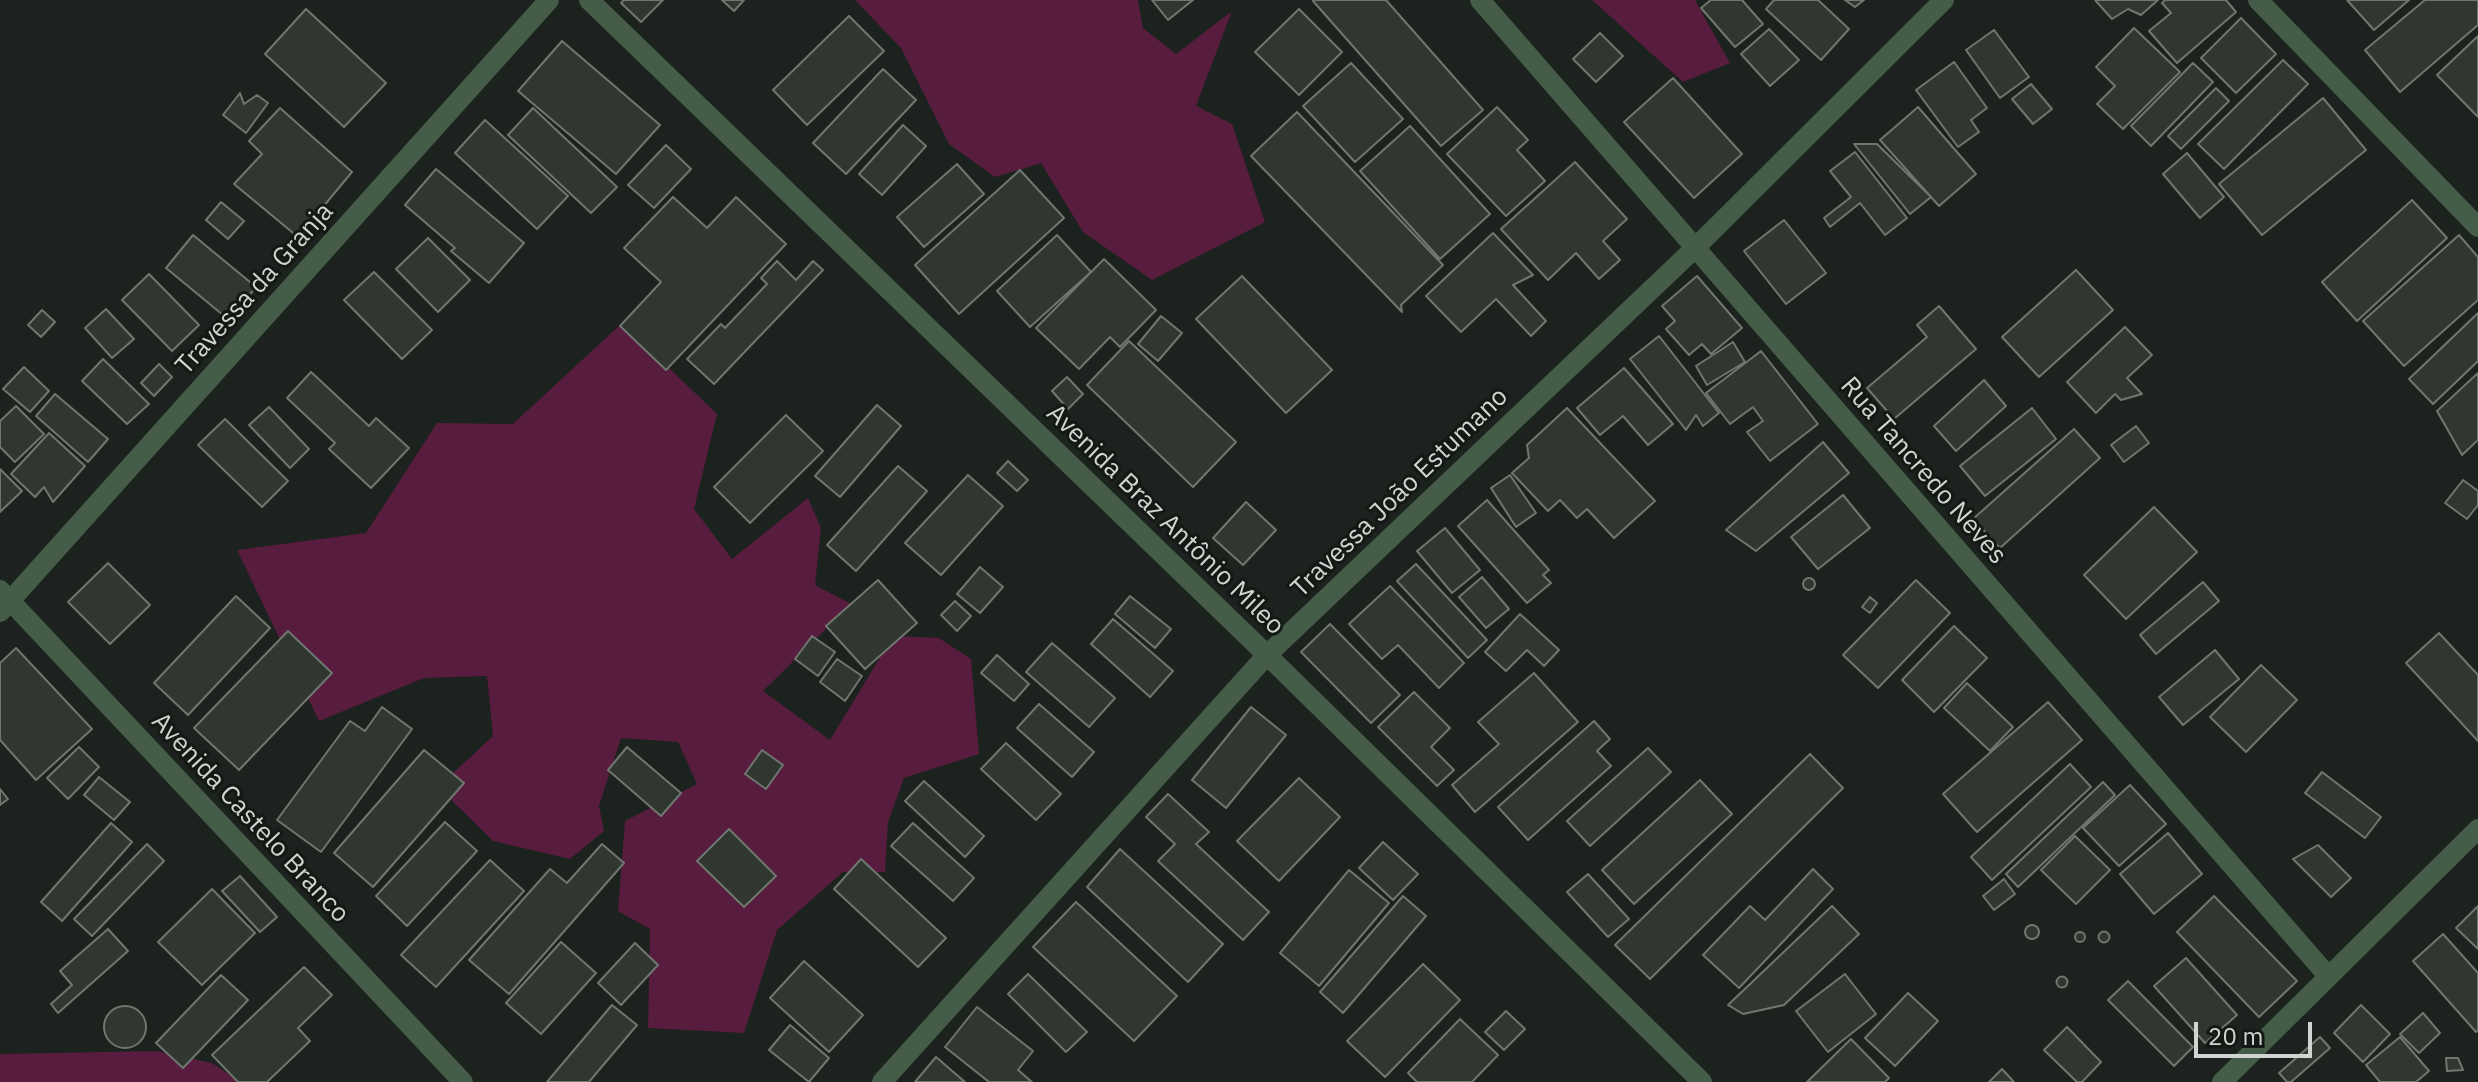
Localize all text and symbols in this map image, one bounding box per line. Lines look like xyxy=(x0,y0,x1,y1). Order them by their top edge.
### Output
street label: Travessa da Granja xyxy=(170,197,340,381)
street label: Rua Tancredo Neves xyxy=(1833,371,2013,571)
street label: Travessa João Estumano xyxy=(1285,382,1515,604)
street label: Avenida Braz Antônio Mileo xyxy=(1040,398,1290,642)
street label: Avenida Castelo Branco xyxy=(145,707,355,929)
scale bar xyxy=(2198,1006,2316,1056)
text: 20 m xyxy=(2208,1020,2263,1052)

